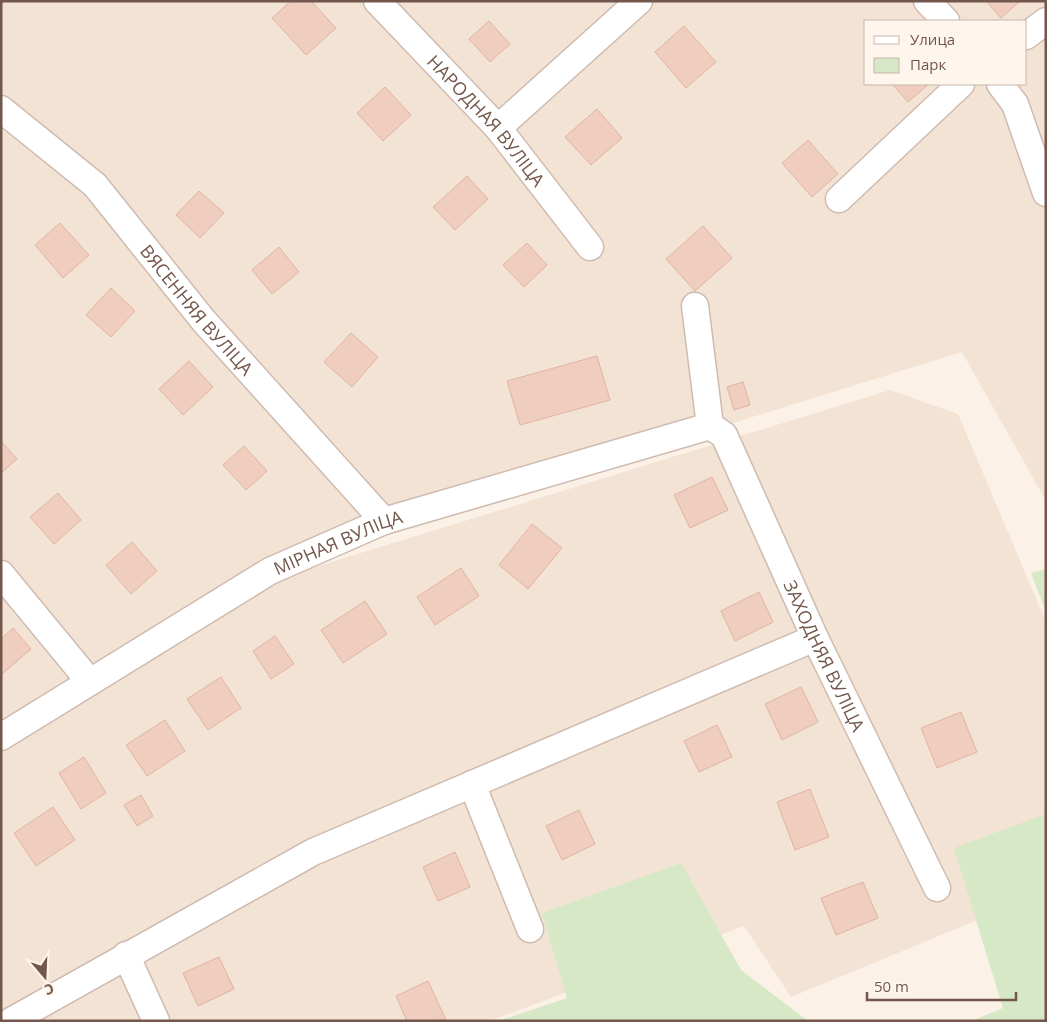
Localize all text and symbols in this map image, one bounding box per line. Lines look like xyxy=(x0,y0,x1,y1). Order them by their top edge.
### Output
legend xyxy=(864,20,1027,85)
text: Улица xyxy=(910,29,955,49)
street label: НАРОДНАЯ ВУЛІЦА xyxy=(422,49,551,192)
text: Парк xyxy=(910,54,946,74)
street label: ВЯСЕННЯЯ ВУЛІЦА xyxy=(135,239,259,381)
street label: МІРНАЯ ВУЛІЦА xyxy=(270,504,406,580)
street label: ЗАХОДНЯЯ ВУЛІЦА xyxy=(779,576,871,736)
north arrow xyxy=(20,952,70,1002)
scale bar xyxy=(867,970,1016,1002)
text: 50 m xyxy=(874,976,909,996)
text: С xyxy=(42,979,57,1000)

